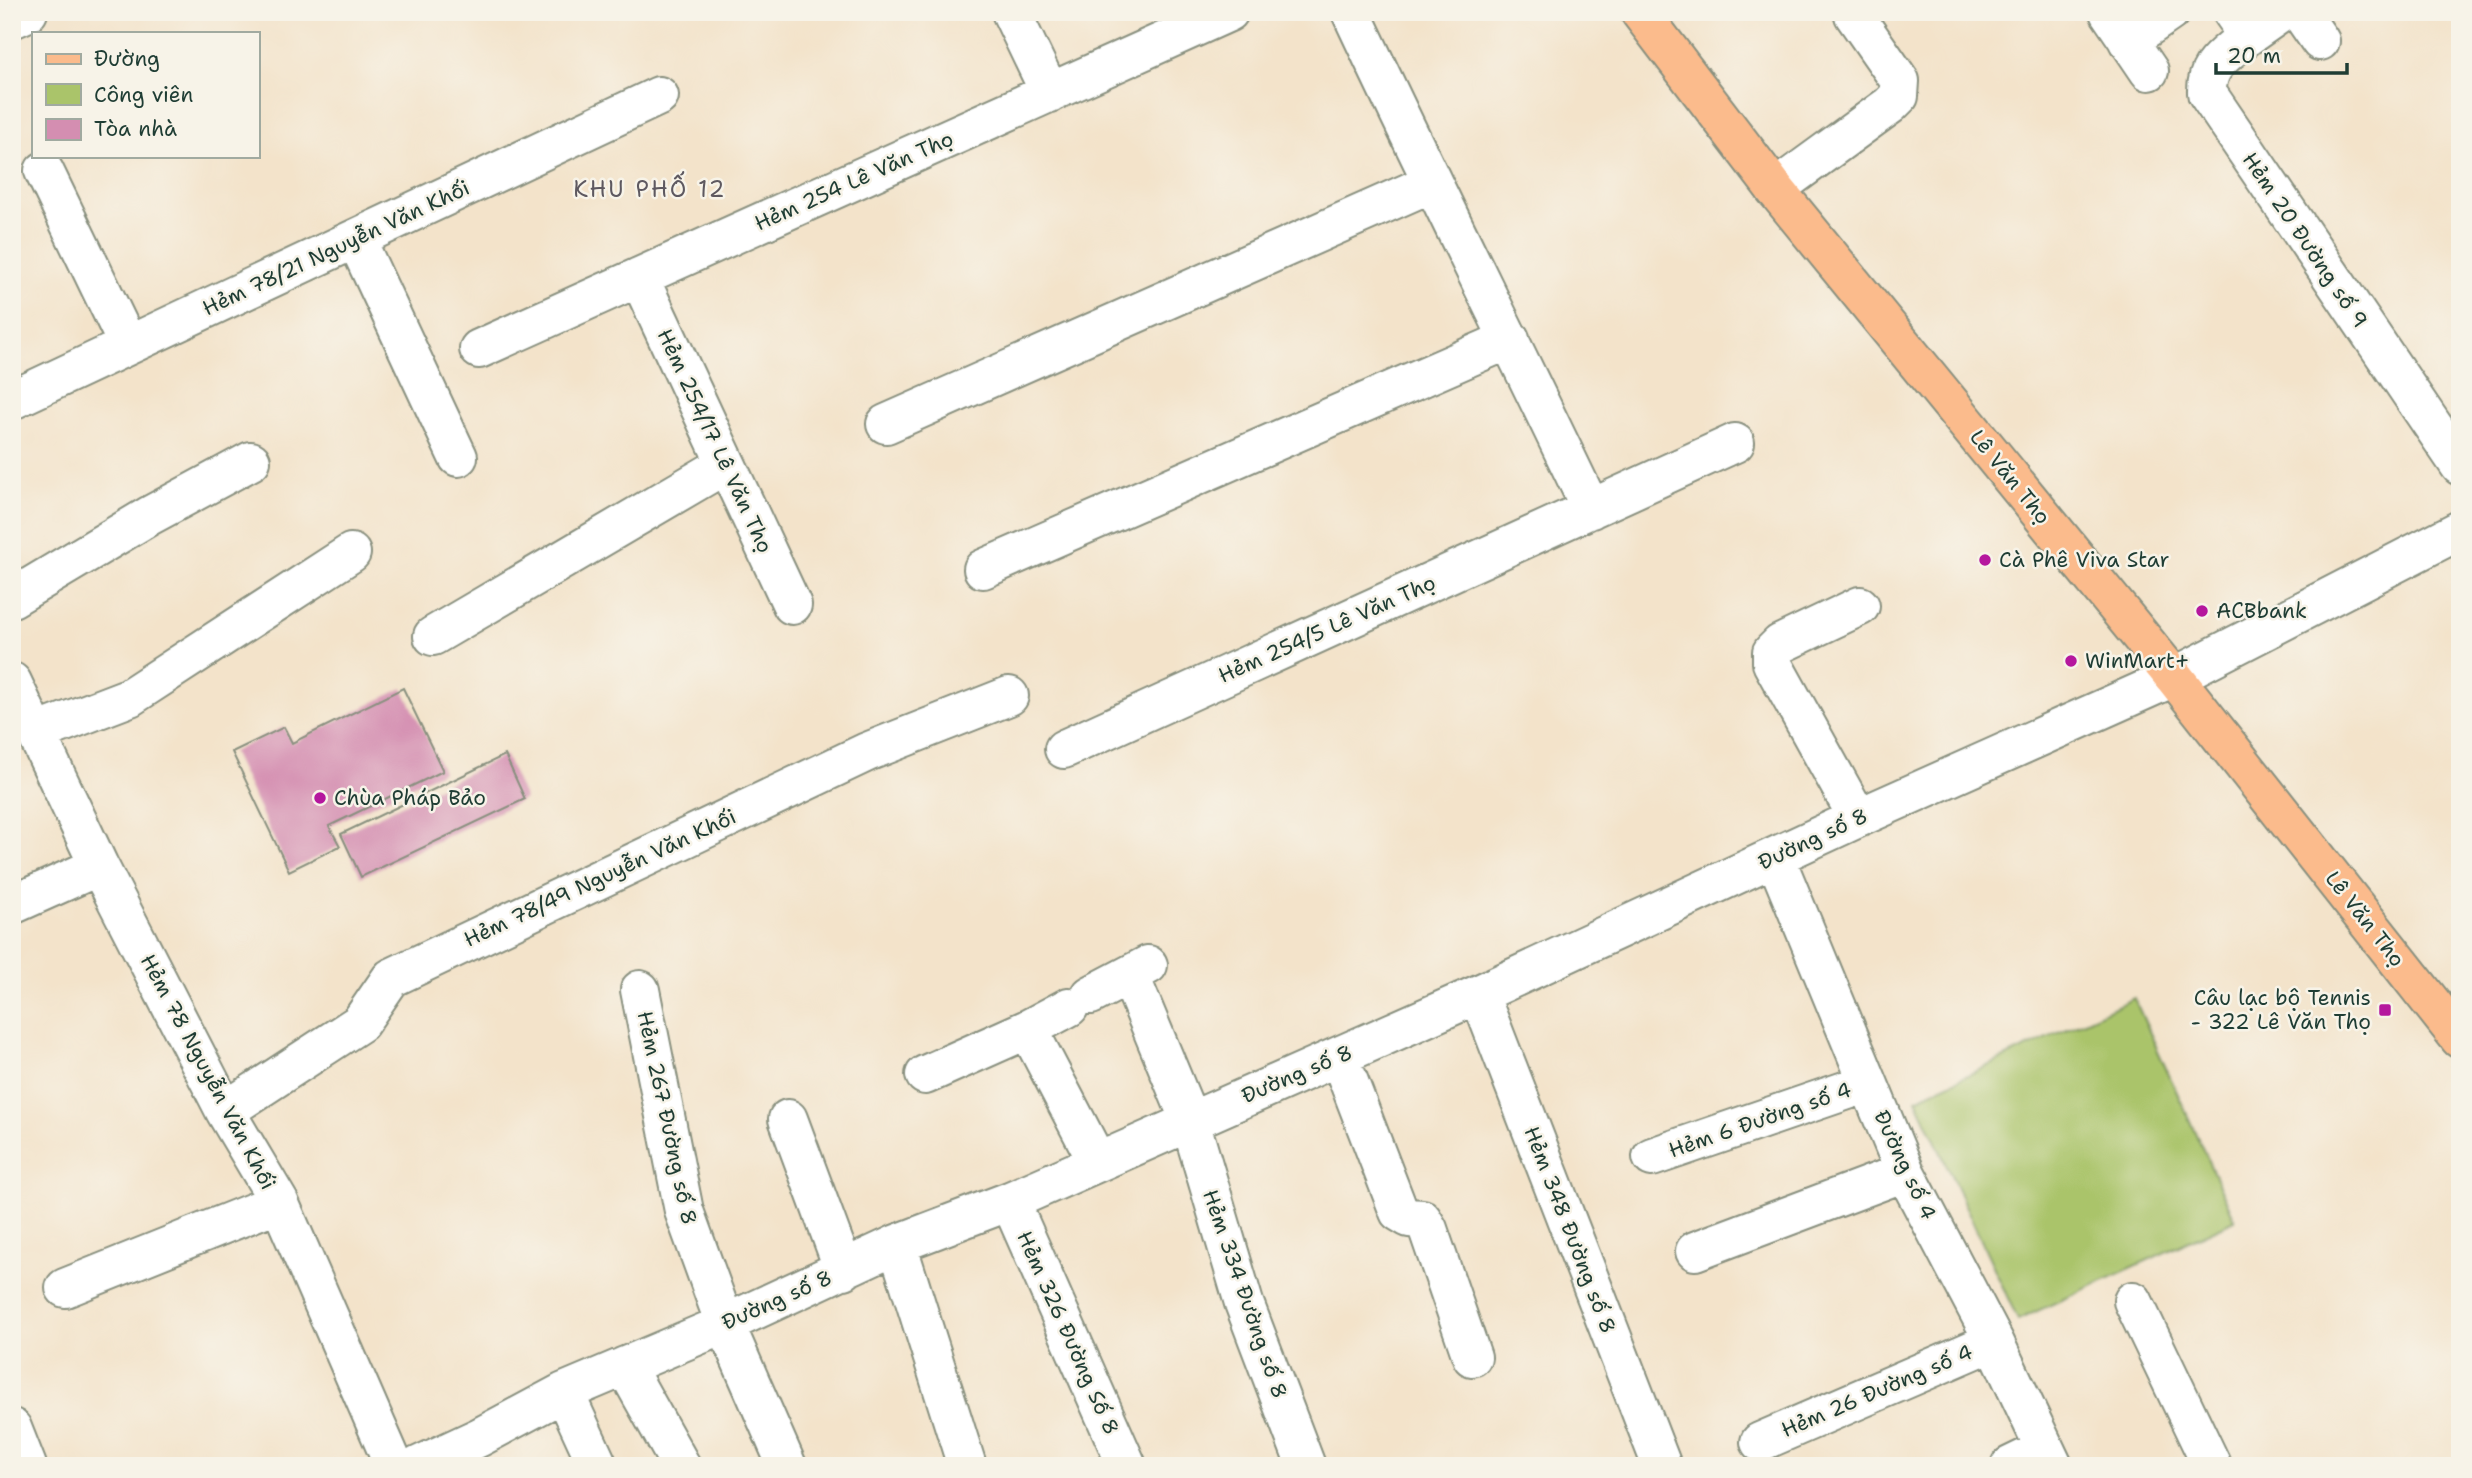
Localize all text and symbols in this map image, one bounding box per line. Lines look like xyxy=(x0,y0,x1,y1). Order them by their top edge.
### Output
legend xyxy=(32,32,259,158)
scale bar xyxy=(2216,32,2348,76)
text: 20 m xyxy=(2227,42,2281,70)
text: Đường xyxy=(94,45,160,73)
text: Công viên xyxy=(94,81,193,109)
text: Tòa nhà xyxy=(94,115,177,143)
street label: Hẻm 254 Lê Văn Thọ xyxy=(750,125,958,237)
street label: Hẻm 20 Đường số 9 xyxy=(2236,147,2374,333)
district label: KHU PHỐ 12 xyxy=(573,171,727,204)
street label: Hẻm 78/21 Nguyễn Văn Khối xyxy=(198,174,474,322)
street label: Hẻm 254/17 Lê Văn Thọ xyxy=(651,324,779,558)
street label: Lê Văn Thọ xyxy=(1963,424,2057,530)
place label: Cà Phê Viva Star xyxy=(1999,546,2170,574)
marker: Cà Phê Viva Star xyxy=(1977,552,1993,568)
street label: Hẻm 254/5 Lê Văn Thọ xyxy=(1214,568,1440,690)
place label: ACBbank xyxy=(2216,597,2307,625)
marker: ACBbank xyxy=(2194,603,2210,619)
place label: WinMart+ xyxy=(2085,647,2190,675)
marker: WinMart+ xyxy=(2063,653,2079,669)
place label: Chùa Pháp Bảo xyxy=(334,784,486,812)
marker: Chùa Pháp Bảo xyxy=(312,790,328,806)
street label: Đường số 8 xyxy=(1754,801,1872,877)
street label: Hẻm 78/49 Nguyễn Văn Khối xyxy=(459,802,741,954)
street label: Lê Văn Thọ xyxy=(2319,865,2411,973)
street label: Hẻm 78 Nguyễn Văn Khối xyxy=(134,949,282,1195)
place label: Câu lạc bộ Tennis - 322 Lê Văn Thọ xyxy=(2191,984,2371,1036)
marker: Câu lạc bộ Tennis - 322 Lê Văn Thọ xyxy=(2377,1002,2393,1018)
street label: Hẻm 267 Đường số 8 xyxy=(631,1009,703,1227)
street label: Đường số 8 xyxy=(1237,1038,1357,1110)
street label: Hẻm 6 Đường số 4 xyxy=(1665,1076,1855,1164)
street label: Đường số 4 xyxy=(1867,1106,1943,1224)
street label: Hẻm 348 Đường số 8 xyxy=(1518,1122,1622,1338)
street label: Hẻm 334 Đường số 8 xyxy=(1196,1186,1294,1402)
street label: Hẻm 326 Đường Số 8 xyxy=(1010,1227,1126,1439)
street label: Đường số 8 xyxy=(718,1263,836,1337)
street label: Hẻm 26 Đường số 4 xyxy=(1777,1338,1977,1444)

